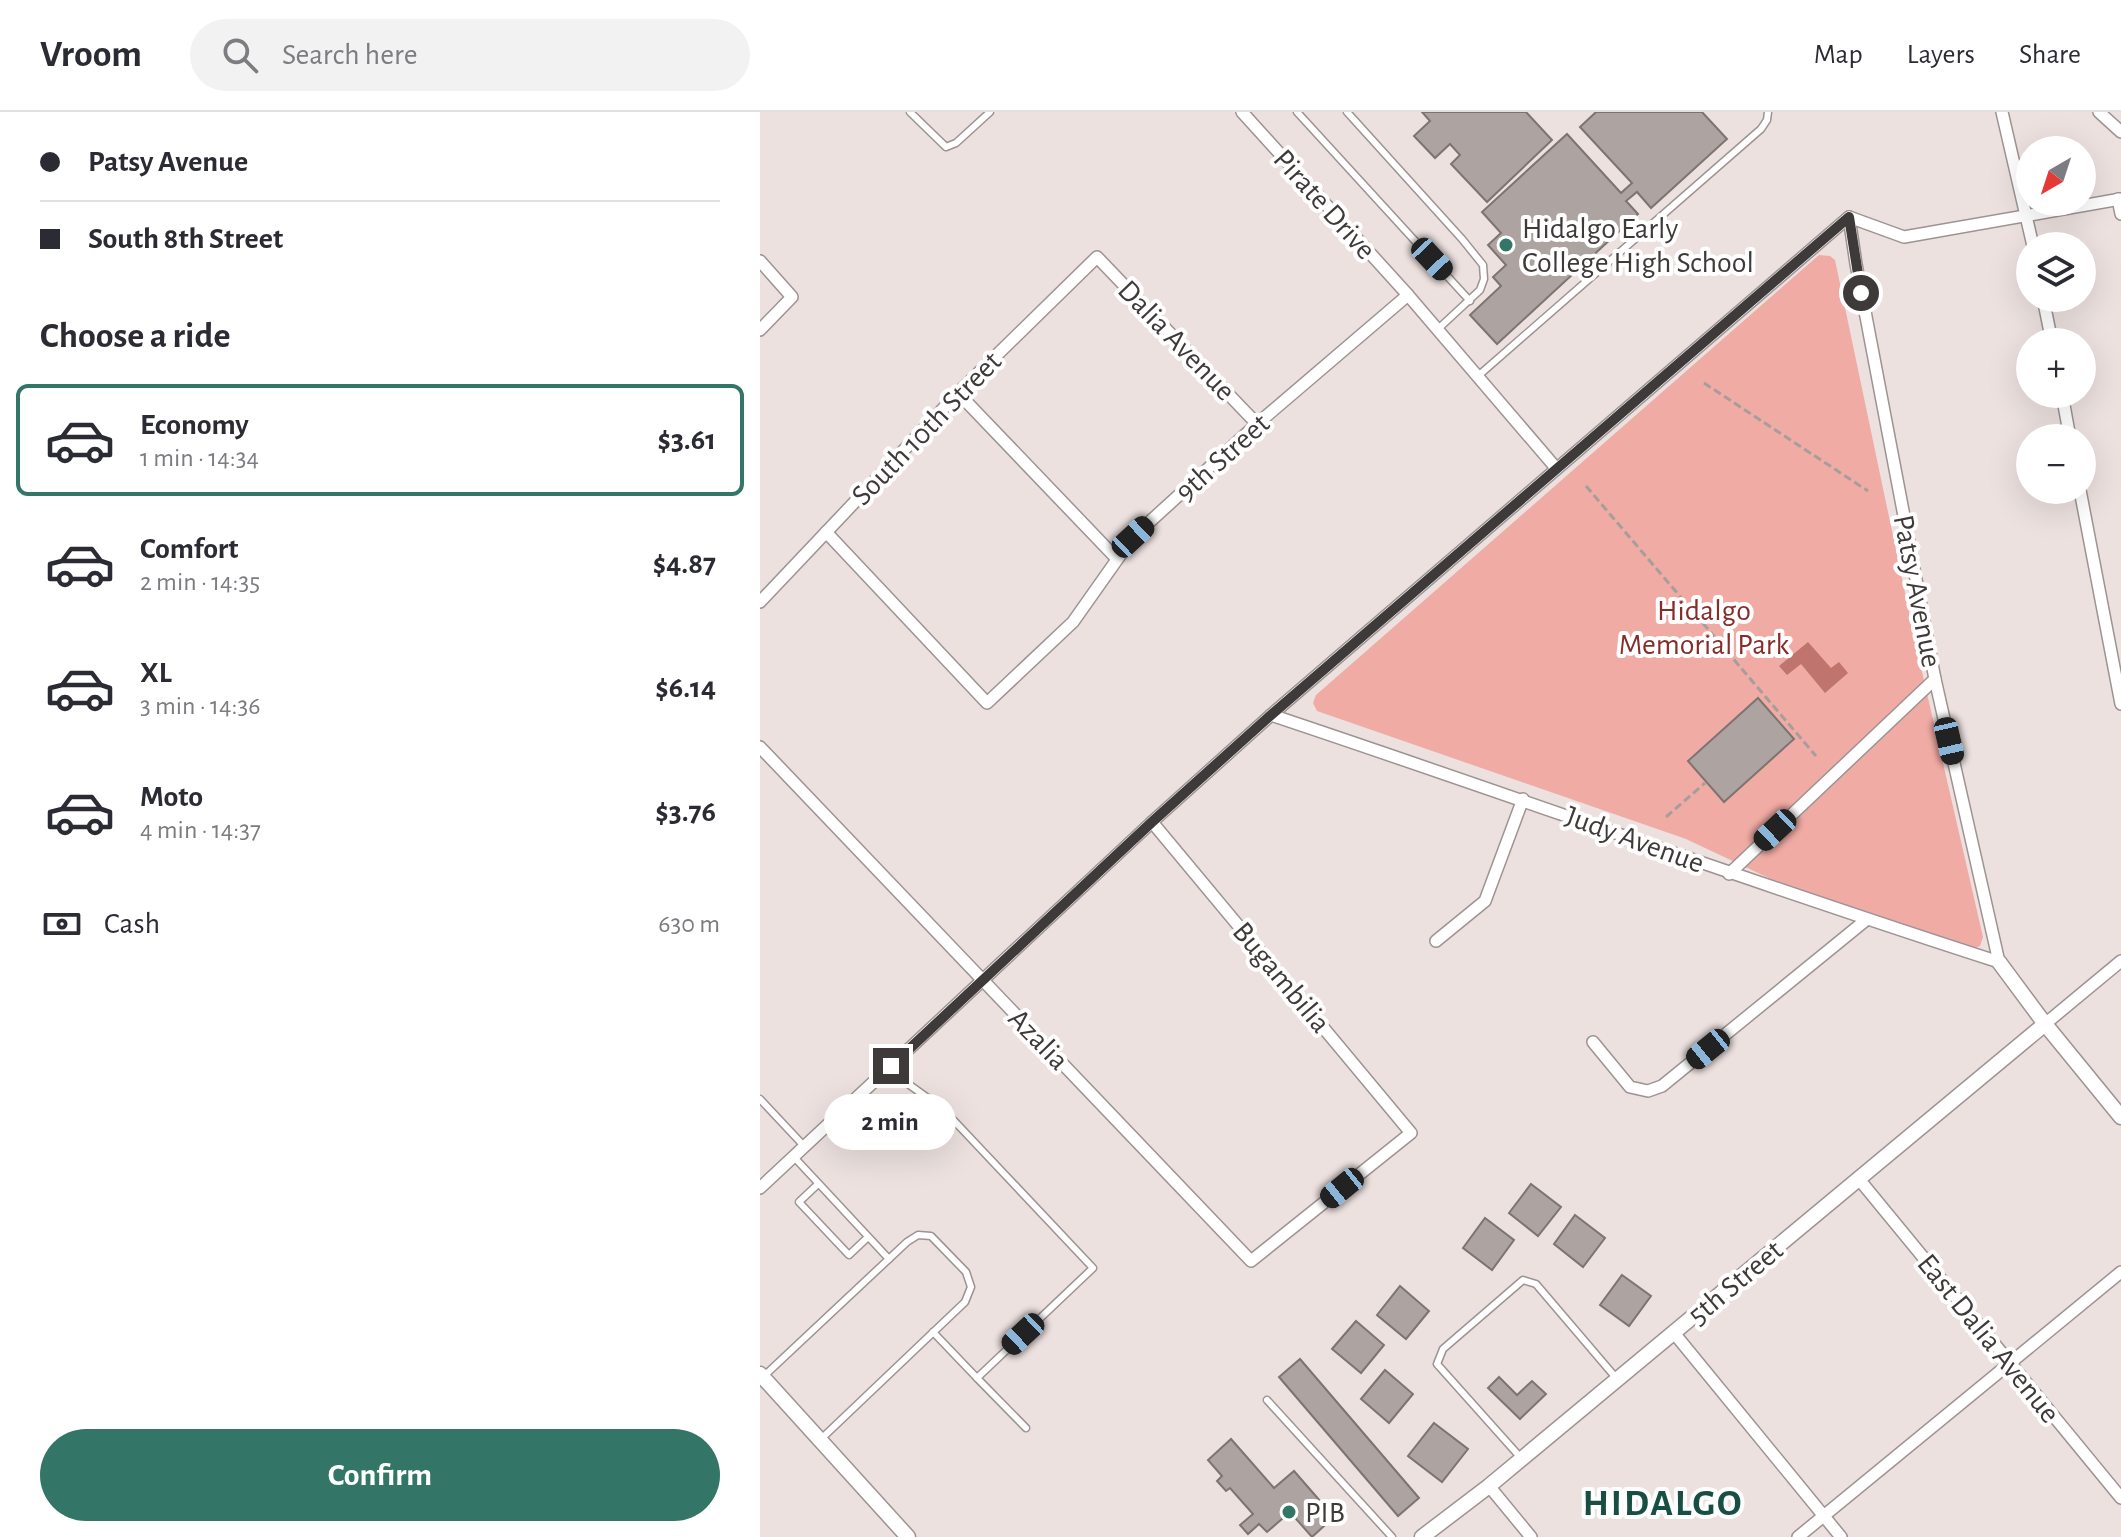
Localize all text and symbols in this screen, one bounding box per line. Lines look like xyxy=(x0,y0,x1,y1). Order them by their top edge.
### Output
search box xyxy=(190,19,750,91)
icon: search xyxy=(218,33,262,77)
text: Vroom xyxy=(40,36,142,74)
text: Search here xyxy=(282,40,418,70)
text: Map xyxy=(1814,41,1863,69)
text: Layers xyxy=(1907,41,1975,69)
text: Share xyxy=(2019,41,2081,69)
north arrow xyxy=(2016,136,2096,216)
map controls xyxy=(2016,136,2096,504)
street label: Pirate Drive xyxy=(1267,144,1381,265)
text: Patsy Avenue xyxy=(88,147,248,177)
place label: Hidalgo Early College High School xyxy=(1522,214,1754,278)
text: South 8th Street xyxy=(88,224,283,254)
button: layers xyxy=(2016,232,2096,312)
car xyxy=(1407,233,1457,285)
marker: Hidalgo Early College High School xyxy=(1497,236,1515,254)
street label: Dalia Avenue xyxy=(1112,275,1241,407)
route start xyxy=(1843,275,1879,311)
text: Choose a ride xyxy=(40,318,230,354)
button: + xyxy=(2016,328,2096,408)
street label: South 10th Street xyxy=(846,346,1007,511)
icon: car xyxy=(44,404,116,476)
street label: 9th Street xyxy=(1170,408,1276,507)
text: Economy xyxy=(140,410,249,440)
button: − xyxy=(2016,424,2096,504)
text: $3.61 xyxy=(657,425,716,455)
text: 1 min · 14:34 xyxy=(140,445,259,471)
car xyxy=(1107,512,1159,562)
street label: Patsy Avenue xyxy=(1888,512,1946,670)
icon: car xyxy=(44,528,116,600)
text: Comfort xyxy=(140,534,239,564)
text: $4.87 xyxy=(653,549,716,579)
text: 2 min · 14:35 xyxy=(140,569,260,595)
park label: Hidalgo Memorial Park xyxy=(1619,596,1789,660)
icon: car xyxy=(44,652,116,724)
text: XL xyxy=(140,658,172,688)
text: $6.14 xyxy=(655,673,716,703)
text: 3 min · 14:36 xyxy=(140,693,260,719)
car xyxy=(1932,715,1966,767)
icon: car xyxy=(44,776,116,848)
text: Moto xyxy=(140,782,203,812)
text: $3.76 xyxy=(655,797,716,827)
street label: Judy Avenue xyxy=(1561,801,1708,879)
car xyxy=(1749,805,1801,855)
text: 4 min · 14:37 xyxy=(140,817,261,843)
icon: cash xyxy=(40,902,84,946)
text: Cash xyxy=(104,909,160,939)
text: 630 m xyxy=(658,911,720,937)
street label: Bugambilia xyxy=(1227,917,1336,1039)
street label: Azalia xyxy=(1002,1003,1074,1076)
car xyxy=(1682,1025,1734,1073)
route end xyxy=(873,1048,909,1084)
callout: 2 min xyxy=(825,1094,957,1150)
text: 2 min xyxy=(861,1109,919,1135)
car xyxy=(1316,1164,1368,1212)
street label: 5th Street xyxy=(1683,1235,1789,1331)
street label: East Dalia Avenue xyxy=(1911,1249,2065,1429)
car xyxy=(997,1309,1049,1359)
button: Confirm xyxy=(40,1429,720,1521)
district label: HIDALGO xyxy=(1582,1485,1744,1523)
place label: PIB xyxy=(1305,1498,1345,1528)
marker: PIB xyxy=(1280,1503,1298,1521)

